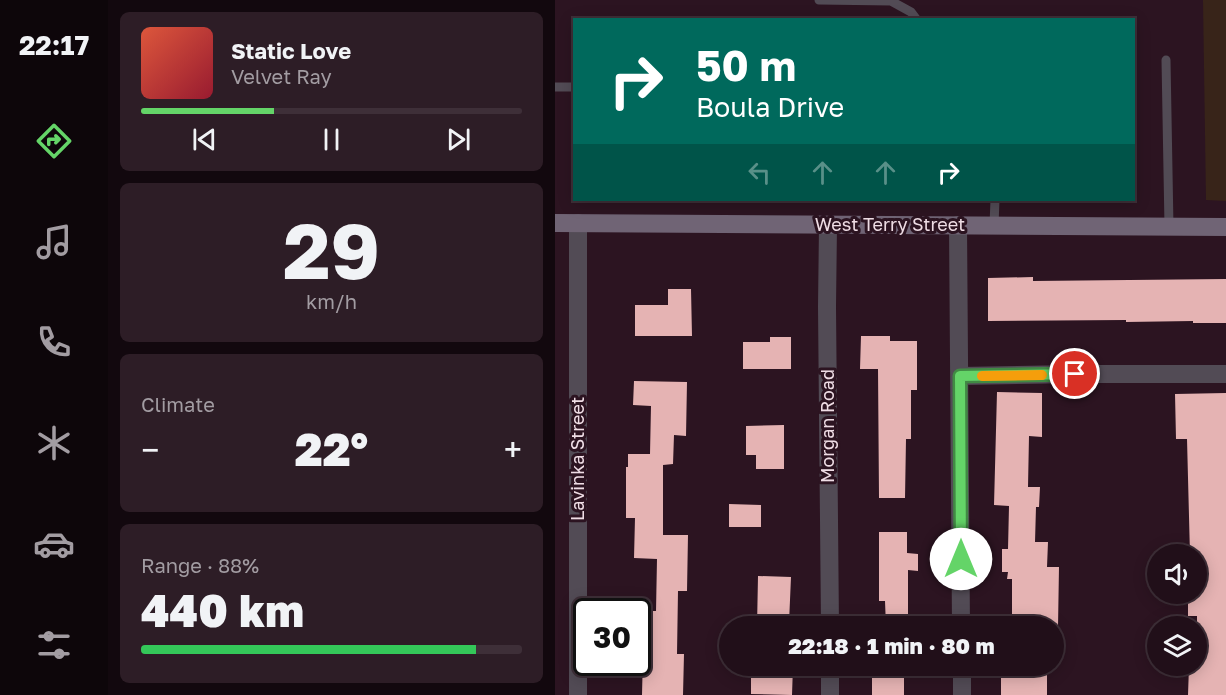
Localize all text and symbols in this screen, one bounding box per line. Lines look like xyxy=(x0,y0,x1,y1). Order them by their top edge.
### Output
text: 22:17 xyxy=(19,29,89,61)
text: Static Love xyxy=(231,37,351,64)
text: 50 m xyxy=(696,40,796,90)
icon: right xyxy=(597,42,675,120)
text: Velvet Ray xyxy=(231,64,332,88)
text: Boula Drive xyxy=(696,91,844,123)
icon: directions xyxy=(33,120,75,162)
icon: previous xyxy=(188,123,221,156)
icon: pause xyxy=(315,123,348,156)
icon: next xyxy=(442,123,475,156)
icon: left xyxy=(743,156,776,189)
icon: ahead xyxy=(806,156,839,189)
icon: ahead xyxy=(869,156,902,189)
icon: right xyxy=(932,156,965,189)
text: 29 xyxy=(283,203,380,296)
street label: West Terry Street xyxy=(815,213,965,235)
icon: music xyxy=(33,221,75,263)
text: km/h xyxy=(306,289,357,313)
icon: phone xyxy=(33,321,75,363)
pin xyxy=(1049,348,1100,399)
icon: arrive xyxy=(1058,357,1091,390)
street label: Morgan Road xyxy=(816,369,838,483)
text: Climate xyxy=(141,392,215,416)
street label: Lavinka Street xyxy=(566,397,588,521)
icon: climate xyxy=(33,422,75,464)
text: 22° xyxy=(295,422,368,476)
text: − xyxy=(141,430,159,469)
text: + xyxy=(504,430,522,469)
icon: car xyxy=(33,523,75,565)
position arrow xyxy=(929,527,993,591)
map controls xyxy=(1147,544,1207,676)
button: sound xyxy=(1147,544,1207,604)
text: Range · 88% xyxy=(141,553,259,577)
text: 440 km xyxy=(141,583,304,637)
speed limit sign: 30 xyxy=(573,598,651,676)
button: layers xyxy=(1147,616,1207,676)
icon: filters xyxy=(33,624,75,666)
text: 22:18 · 1 min · 80 m xyxy=(788,632,995,659)

